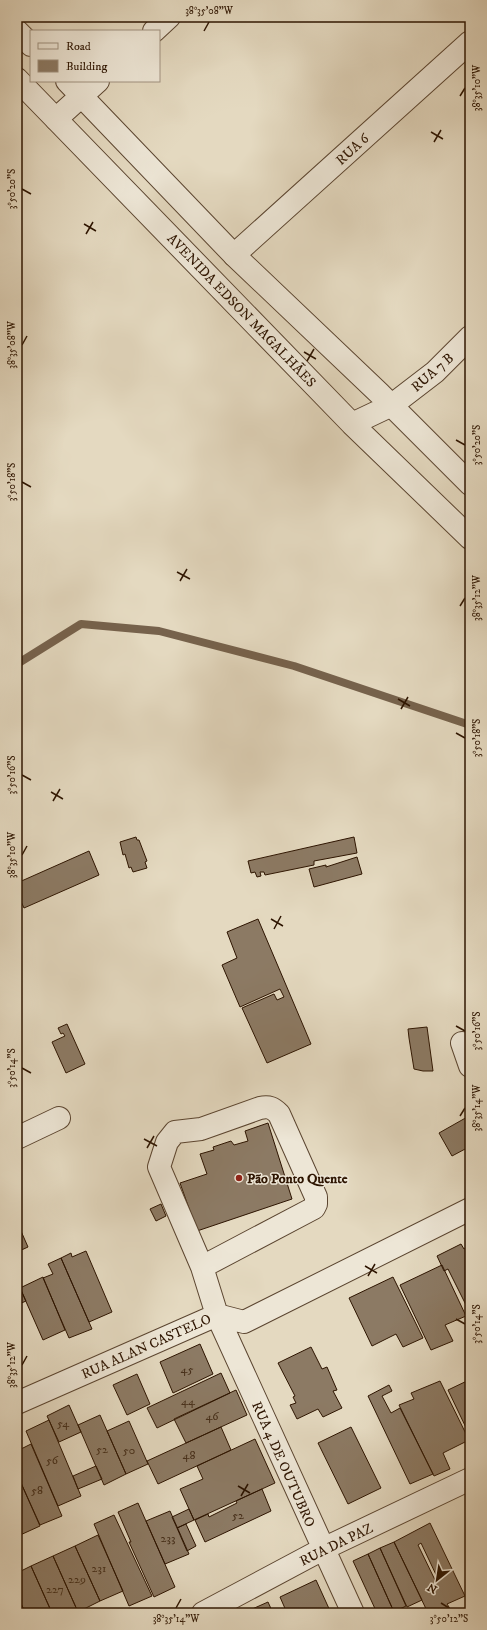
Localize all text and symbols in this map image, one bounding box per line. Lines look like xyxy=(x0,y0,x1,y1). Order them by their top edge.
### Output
text: 38°35'08"W xyxy=(185,5,234,17)
legend xyxy=(30,30,160,82)
text: Road xyxy=(66,39,91,54)
text: Building xyxy=(66,59,107,74)
text: 38°35'10"W xyxy=(471,64,483,111)
street label: RUA 6 xyxy=(332,130,374,169)
text: 3°50'20"S xyxy=(6,169,18,209)
street label: AVENIDA EDSON MAGALHÃES xyxy=(163,230,320,391)
text: 38°35'08"W xyxy=(6,320,18,369)
street label: RUA 7 B xyxy=(408,349,458,396)
text: 3°50'20"S xyxy=(471,425,483,465)
text: 3°50'18"S xyxy=(6,463,18,501)
text: 38°35'12"W xyxy=(471,574,483,621)
text: 3°50'18"S xyxy=(471,719,483,757)
text: 3°50'16"S xyxy=(6,756,18,794)
text: 38°35'10"W xyxy=(6,831,18,878)
text: 3°50'16"S xyxy=(471,1012,483,1050)
text: 3°50'14"S xyxy=(6,1048,18,1088)
text: 38°35'14"W xyxy=(471,1084,483,1131)
place label: Pão Ponto Quente xyxy=(247,1170,348,1188)
marker: Pão Ponto Quente xyxy=(234,1173,244,1183)
text: 3°50'14"S xyxy=(471,1304,483,1344)
street label: RUA ALAN CASTELO xyxy=(79,1310,214,1384)
text: 38°35'12"W xyxy=(6,1341,18,1388)
house number: 45 xyxy=(181,1362,193,1377)
house number: 44 xyxy=(181,1394,196,1409)
street label: RUA 4 DE OUTUBRO xyxy=(247,1399,319,1530)
house number: 46 xyxy=(205,1409,219,1424)
house number: 54 xyxy=(57,1416,70,1431)
house number: 52 xyxy=(96,1442,108,1457)
house number: 50 xyxy=(123,1443,135,1458)
house number: 48 xyxy=(183,1448,195,1463)
house number: 56 xyxy=(46,1453,59,1468)
house number: 58 xyxy=(31,1483,43,1498)
house number: 52 xyxy=(232,1508,244,1523)
street label: RUA DA PAZ xyxy=(297,1519,376,1570)
house number: 233 xyxy=(161,1531,175,1546)
north arrow xyxy=(417,1560,457,1600)
house number: 231 xyxy=(92,1561,106,1576)
house number: 229 xyxy=(68,1572,86,1587)
text: N xyxy=(425,1579,440,1596)
house number: 227 xyxy=(46,1582,64,1597)
text: 38°35'14"W xyxy=(153,1613,200,1625)
text: 3°50'12"S xyxy=(430,1613,468,1625)

